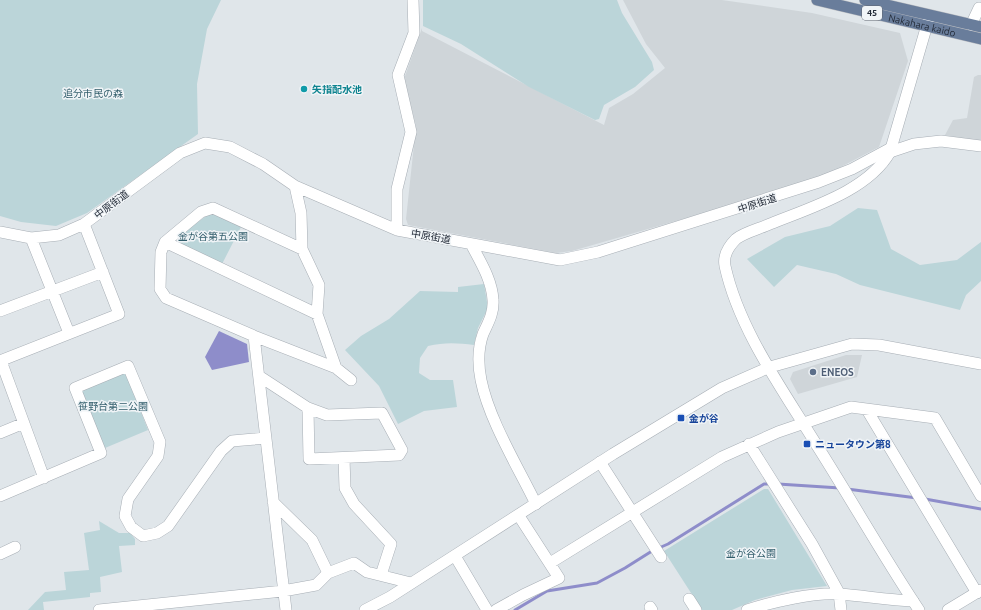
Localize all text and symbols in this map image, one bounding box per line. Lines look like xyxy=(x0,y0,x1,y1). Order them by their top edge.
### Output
road number: 45 xyxy=(862,6,882,20)
street label: Nakahara kaido xyxy=(887,12,957,39)
marker: 矢指配水池 xyxy=(299,84,309,94)
place label: 矢指配水池 xyxy=(312,84,362,95)
park label: 追分市民の森 xyxy=(63,88,123,99)
street label: 中原街道 xyxy=(92,188,131,221)
street label: 中原街道 xyxy=(736,192,778,215)
street label: 中原街道 xyxy=(410,228,452,245)
park label: 金が谷第五公園 xyxy=(178,231,248,242)
marker: ENEOS xyxy=(808,367,818,377)
place label: ENEOS xyxy=(821,367,854,378)
park label: 笹野台第二公園 xyxy=(78,401,148,412)
marker: 金が谷 xyxy=(676,413,686,423)
place label: 金が谷 xyxy=(689,413,719,424)
marker: ニュータウン第8 xyxy=(802,439,812,449)
place label: ニュータウン第8 xyxy=(815,439,891,450)
park label: 金が谷公園 xyxy=(726,548,776,559)

